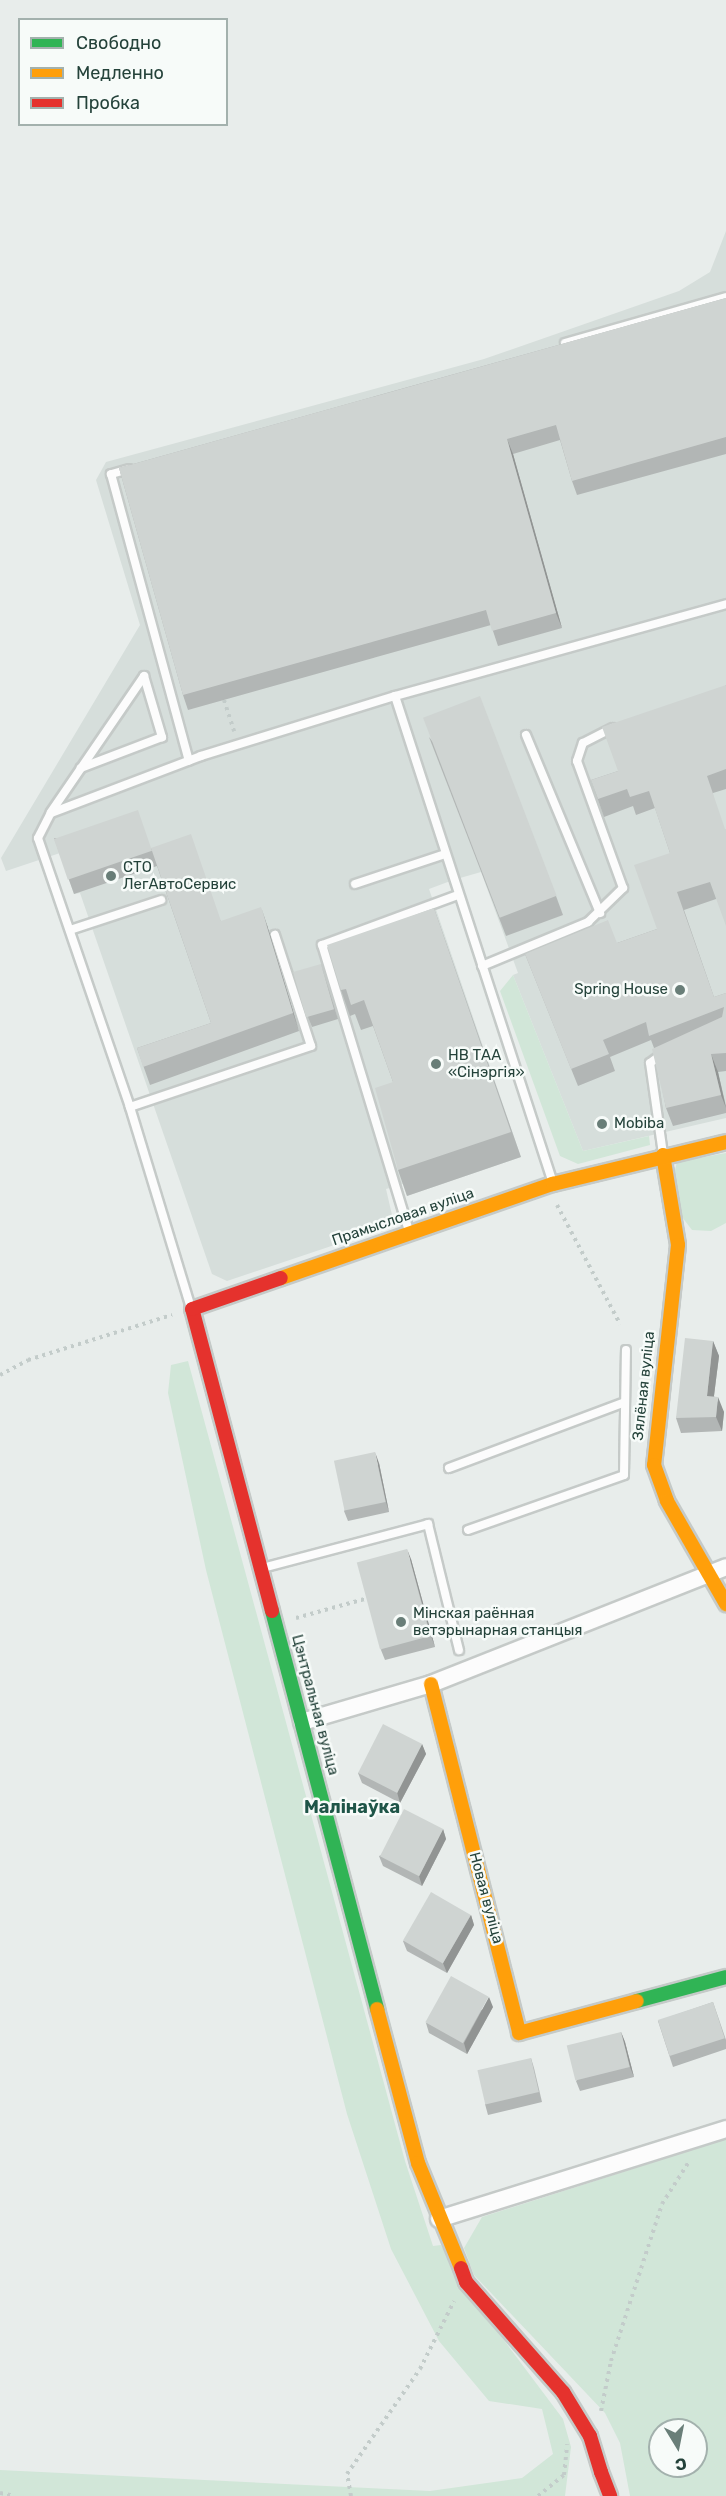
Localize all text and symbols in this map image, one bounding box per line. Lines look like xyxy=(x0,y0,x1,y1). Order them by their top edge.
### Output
legend xyxy=(18,18,228,126)
text: Свободно xyxy=(76,32,161,54)
text: Медленно xyxy=(76,62,164,84)
text: Пробка xyxy=(76,92,140,114)
place label: СТО ЛегАвтоСервис xyxy=(123,858,236,893)
marker: СТО ЛегАвтоСервис xyxy=(104,869,118,883)
place label: Spring House xyxy=(574,981,668,999)
marker: Spring House xyxy=(673,983,687,997)
place label: НВ ТАА «Сінэргія» xyxy=(448,1046,524,1081)
marker: НВ ТАА «Сінэргія» xyxy=(429,1057,443,1071)
place label: Mobiba xyxy=(614,1115,664,1133)
marker: Mobiba xyxy=(595,1117,609,1131)
street label: Прамысловая вуліца xyxy=(330,1184,476,1250)
street label: Зялёная вуліца xyxy=(629,1330,659,1442)
place label: Мінская раённая ветэрынарная станцыя xyxy=(413,1604,582,1639)
marker: Мінская раённая ветэрынарная станцыя xyxy=(394,1615,408,1629)
street label: Цэнтральная вуліца xyxy=(288,1633,342,1777)
district label: Малінаўка xyxy=(304,1796,400,1818)
street label: Новая вуліца xyxy=(465,1850,507,1946)
north arrow xyxy=(648,2418,708,2478)
text: С xyxy=(674,2454,688,2475)

